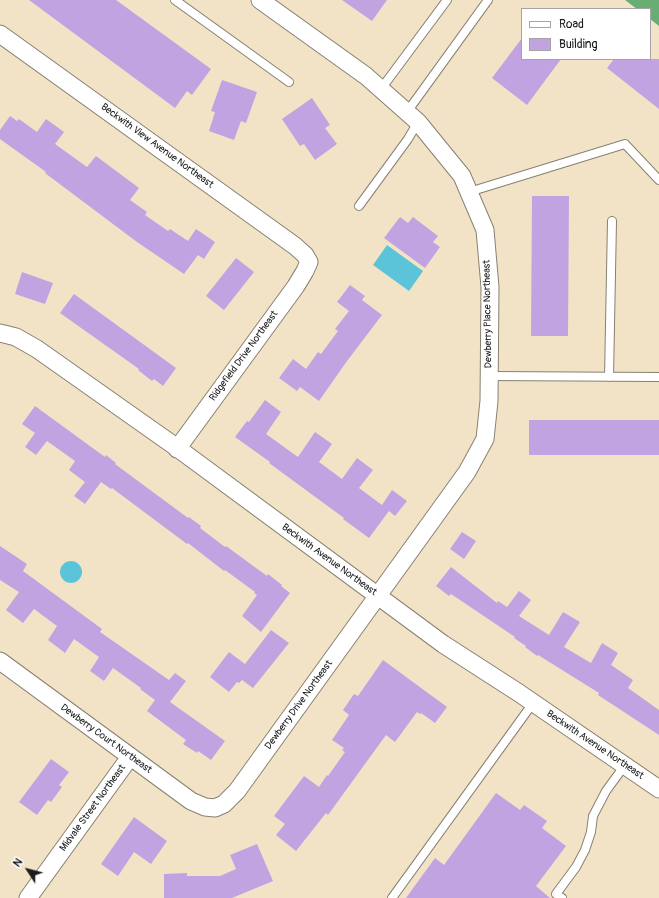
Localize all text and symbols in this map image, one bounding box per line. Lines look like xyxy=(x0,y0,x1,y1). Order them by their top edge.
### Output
legend xyxy=(521,8,651,60)
text: Road xyxy=(559,17,584,32)
text: Building xyxy=(559,37,598,52)
street label: Beckwith View Avenue Northeast xyxy=(98,101,216,191)
street label: Dewberry Place Northeast xyxy=(481,260,495,368)
street label: Ridgefield Drive Northeast xyxy=(207,309,281,403)
street label: Beckwith Avenue Northeast xyxy=(279,521,379,599)
street label: Dewberry Drive Northeast xyxy=(263,658,335,752)
street label: Dewberry Court Northeast xyxy=(58,702,154,776)
street label: Beckwith Avenue Northeast xyxy=(544,708,646,782)
street label: Midvale Street Northeast xyxy=(57,762,129,854)
north arrow xyxy=(8,850,48,890)
text: N xyxy=(10,856,25,869)

